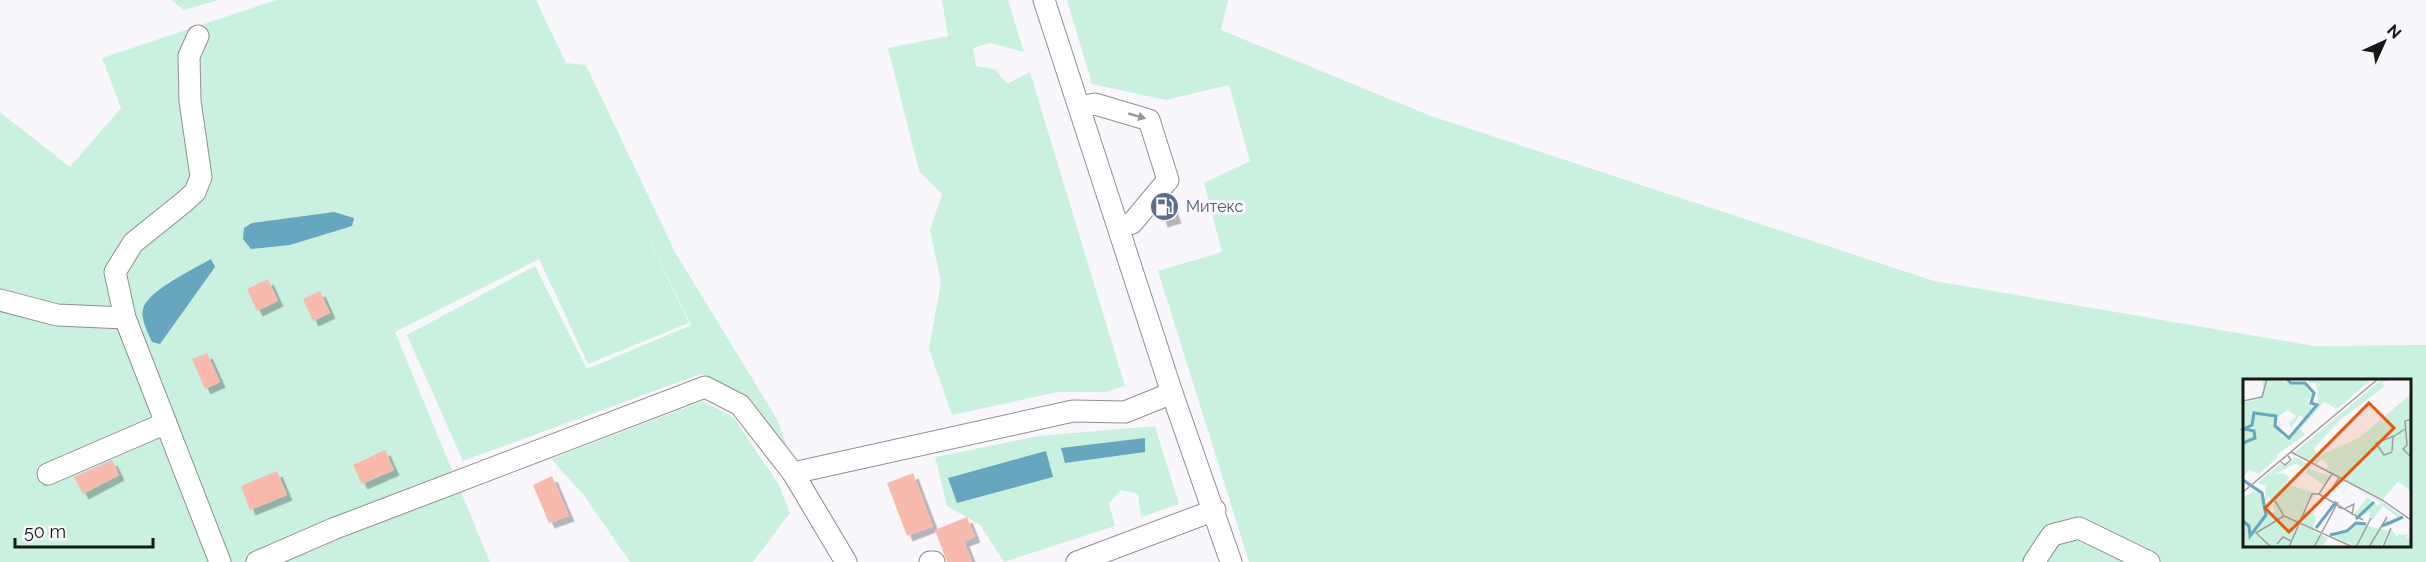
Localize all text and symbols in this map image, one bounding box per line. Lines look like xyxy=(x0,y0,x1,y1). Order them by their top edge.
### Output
north arrow xyxy=(2354,12,2414,72)
text: N xyxy=(2383,21,2405,43)
one-way arrow xyxy=(1128,112,1146,121)
fuel station icon: Митекс xyxy=(1149,190,1181,222)
place label: Митекс xyxy=(1186,197,1243,216)
inset map xyxy=(2243,379,2411,547)
scale bar xyxy=(15,511,153,549)
text: 50 m xyxy=(24,521,66,542)

